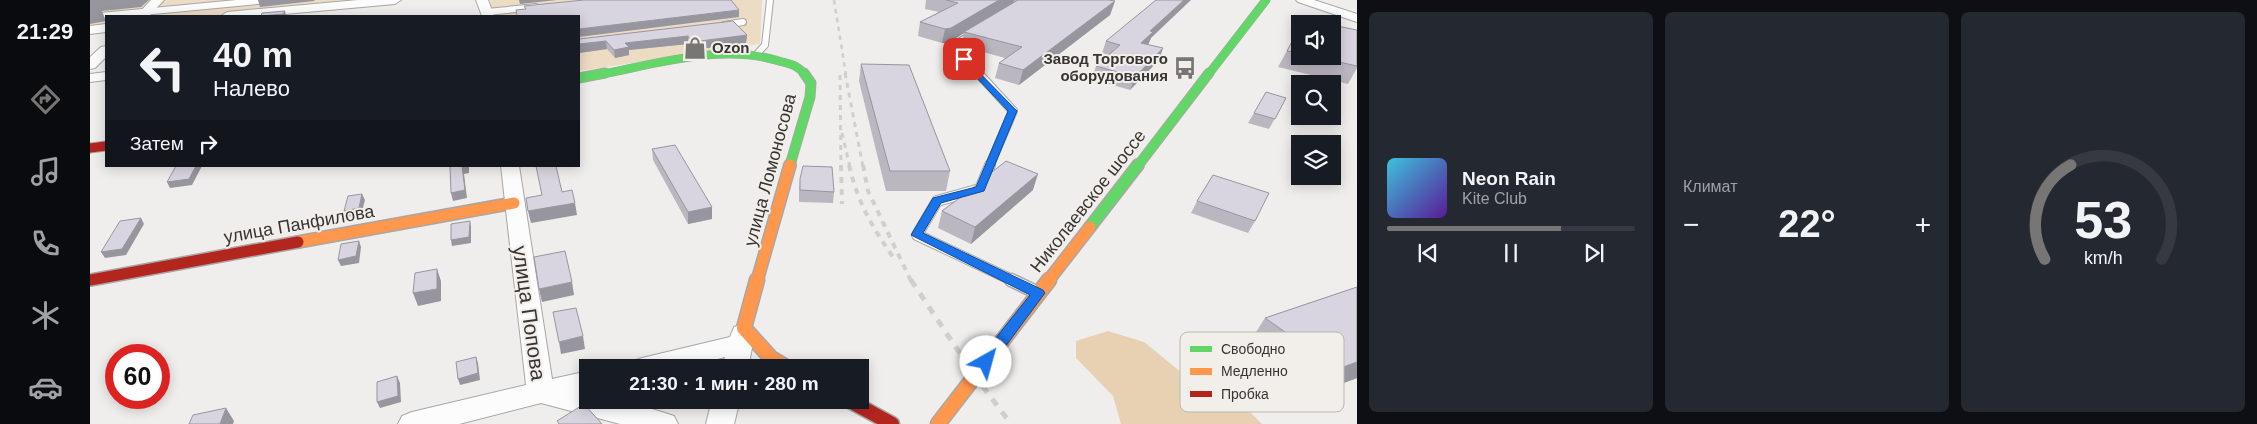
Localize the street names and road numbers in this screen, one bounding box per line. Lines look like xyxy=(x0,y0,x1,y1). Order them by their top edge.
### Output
street label: улица Ломоносова xyxy=(740,91,800,249)
street label: Николаевское шоссе xyxy=(1026,126,1150,276)
street label: улица Панфилова xyxy=(222,201,377,247)
street label: улица Попова xyxy=(509,244,550,382)

